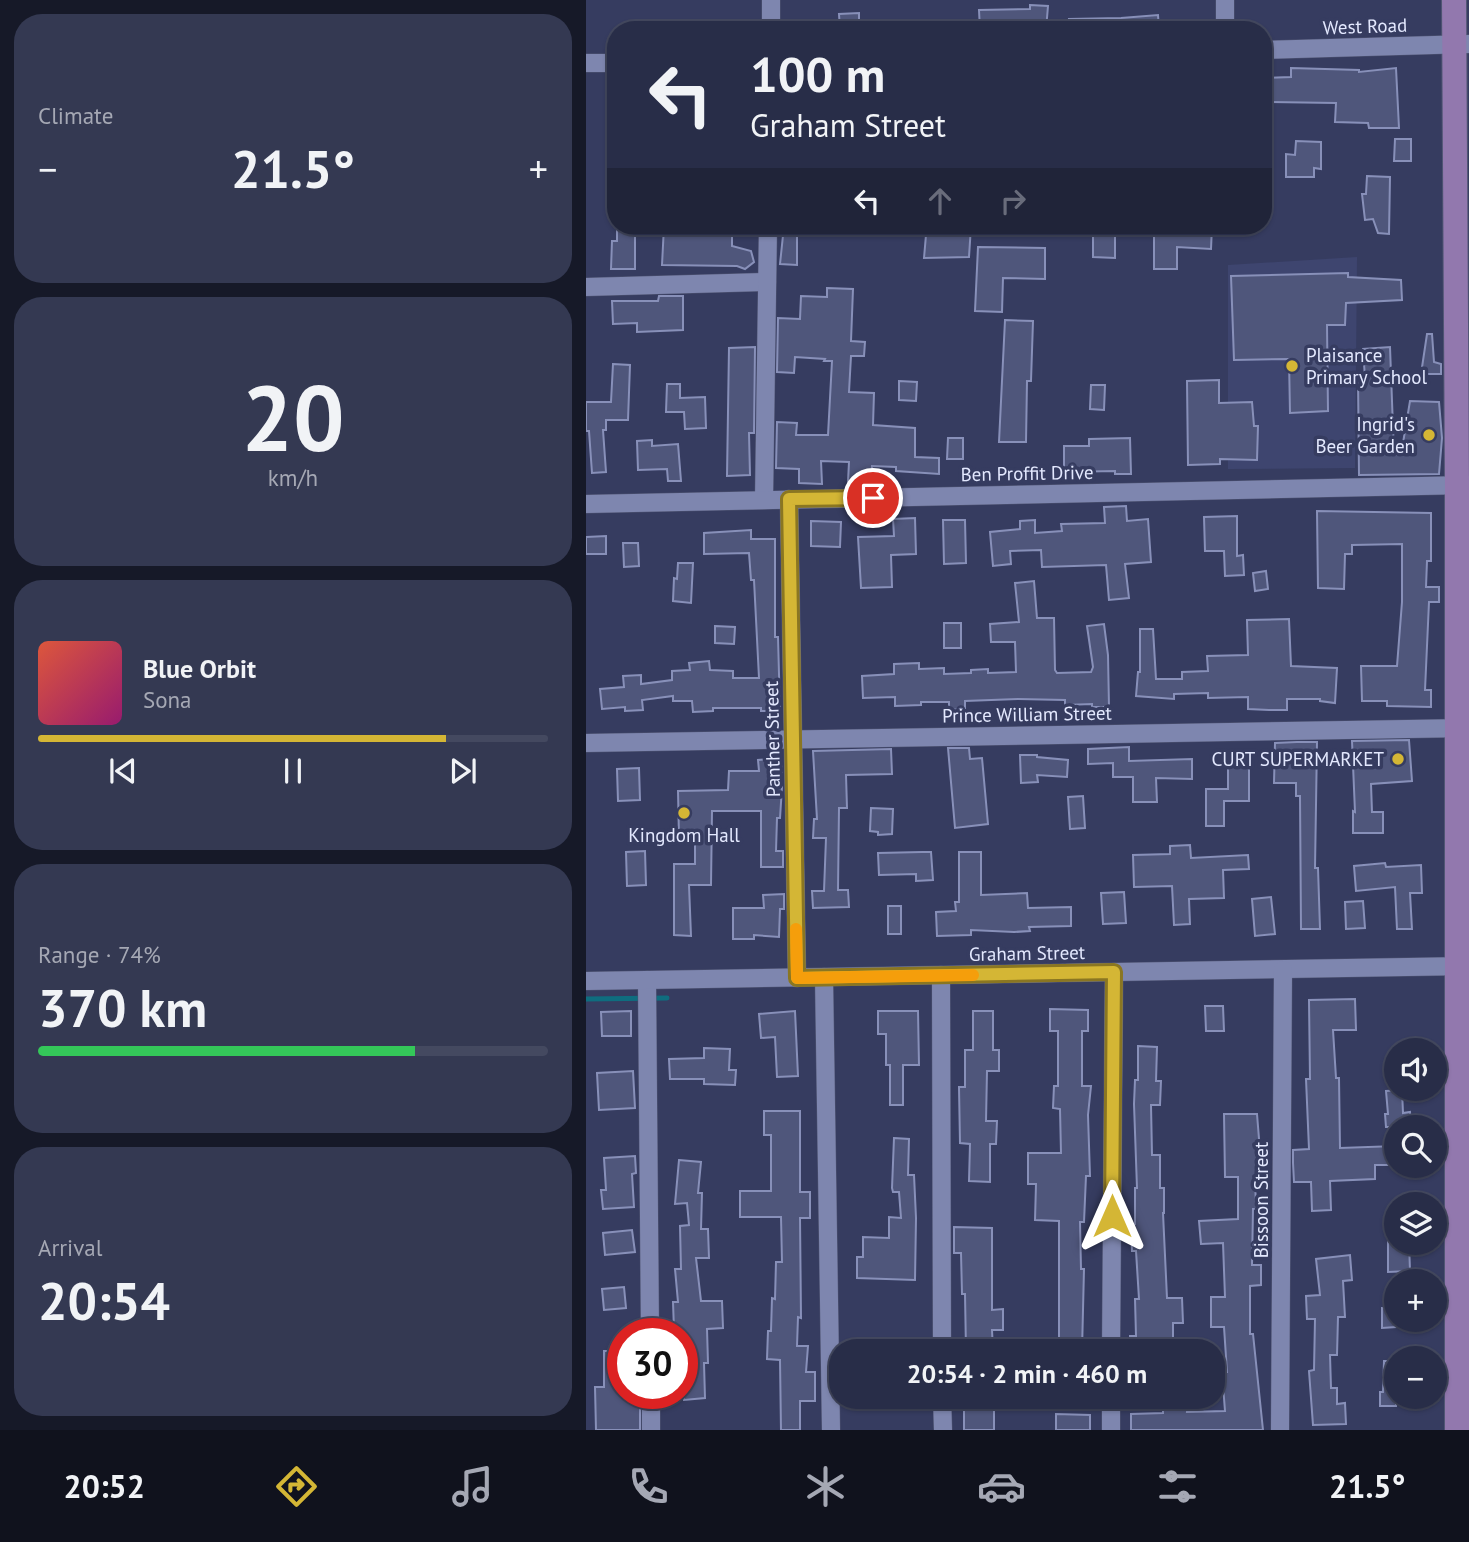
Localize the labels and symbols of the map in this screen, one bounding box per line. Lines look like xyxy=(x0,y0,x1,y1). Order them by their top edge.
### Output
street label: West Road xyxy=(1322,13,1408,39)
place label: Plaisance Primary School xyxy=(1306,343,1427,389)
marker: Plaisance Primary School xyxy=(1284,358,1300,374)
place label: Ingrid's Beer Garden xyxy=(1315,412,1415,458)
marker: Ingrid's Beer Garden xyxy=(1421,427,1437,443)
street label: Ben Proffit Drive xyxy=(960,460,1094,486)
pin xyxy=(843,468,903,528)
street label: Panther Street xyxy=(759,680,785,797)
street label: Prince William Street xyxy=(942,701,1113,727)
place label: CURT SUPERMARKET xyxy=(1211,747,1384,771)
marker: CURT SUPERMARKET xyxy=(1390,751,1406,767)
marker: Kingdom Hall xyxy=(676,805,692,821)
place label: Kingdom Hall xyxy=(628,823,740,847)
street label: Graham Street xyxy=(969,940,1086,966)
street label: Bissoon Street xyxy=(1249,1141,1273,1258)
position arrow xyxy=(1075,1179,1149,1253)
speed limit sign: 30 xyxy=(607,1318,698,1409)

